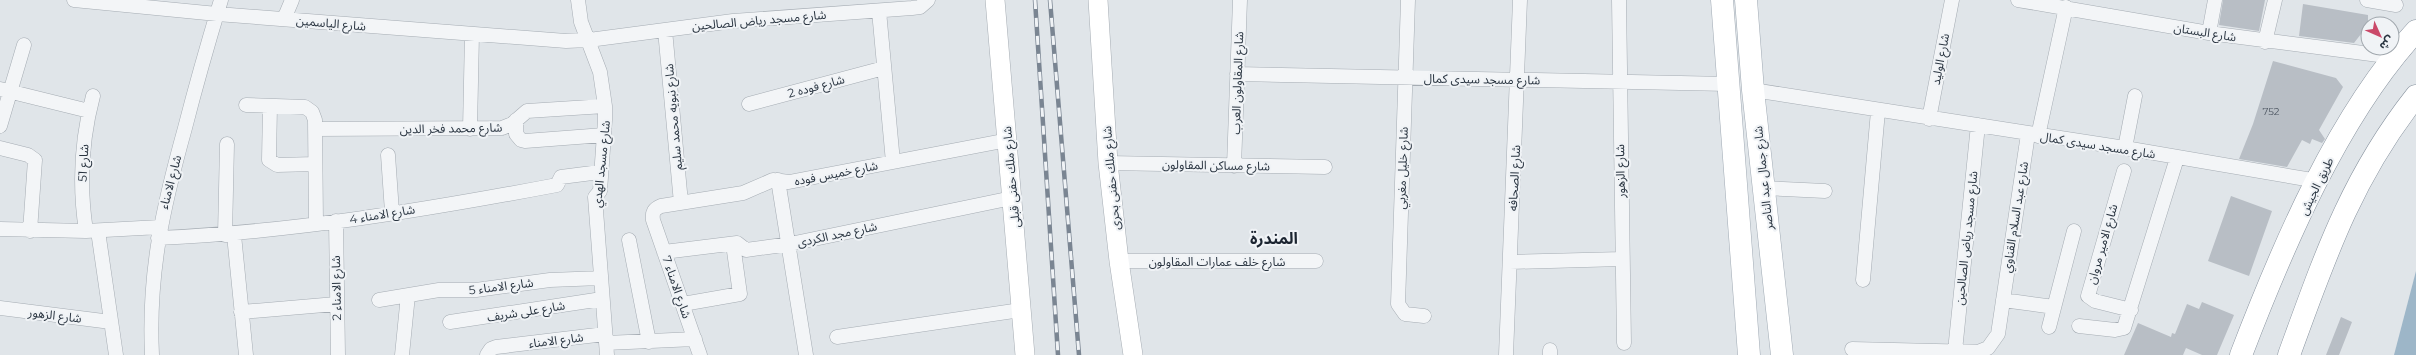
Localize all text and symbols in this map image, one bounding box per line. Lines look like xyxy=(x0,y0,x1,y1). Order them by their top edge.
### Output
street label: شارع مسجد رياض الصالحين xyxy=(691,7,827,35)
street label: شارع الياسمين xyxy=(295,12,367,36)
north arrow xyxy=(2360,16,2400,56)
street label: شارع البستان xyxy=(2172,20,2237,46)
street label: شارع المقاولون العرب xyxy=(1228,31,1248,135)
street label: شارع الوليد xyxy=(1928,32,1954,86)
text: ش xyxy=(2377,33,2397,53)
street label: شارع نبويه محمد سليم xyxy=(661,63,687,171)
street label: شارع مسجد سيدى كمال xyxy=(1424,70,1540,90)
street label: شارع فوده 2 xyxy=(786,71,847,103)
house number: 752 xyxy=(2263,105,2280,118)
street label: شارع محمد فخر الدين xyxy=(400,120,502,138)
street label: شارع مسجد الهدي xyxy=(589,120,616,209)
street label: شارع ملك حفنى بحرى xyxy=(1099,125,1125,231)
street label: شارع جمال عبد الناصر xyxy=(1750,125,1778,232)
street label: شارع ملك حفنى قبلى xyxy=(999,126,1025,228)
street label: شارع خليل مغربي xyxy=(1393,126,1414,210)
street label: شارع مسجد سيدى كمال xyxy=(2039,128,2157,163)
street label: شارع 51 xyxy=(75,144,93,182)
street label: شارع الزهور xyxy=(1612,144,1630,199)
street label: شارع الصحافه xyxy=(1505,145,1525,212)
street label: شارع الامناء xyxy=(156,153,186,211)
street label: طريق الجيش xyxy=(2296,155,2337,218)
street label: شارع مساكن المقاولون xyxy=(1162,157,1270,175)
street label: شارع خميس فوده xyxy=(793,158,880,190)
street label: شارع عبد السلام القناوي xyxy=(1999,160,2034,274)
street label: شارع مسجد رياض الصالحين xyxy=(1951,170,1983,306)
street label: شارع الامناء 4 xyxy=(348,201,416,229)
street label: شارع الامير مروان xyxy=(2083,202,2123,286)
street label: شارع مجد الكردى xyxy=(796,218,879,252)
district label: المندرة xyxy=(1250,229,1298,248)
street label: شارع الامناء 7 xyxy=(657,254,695,321)
street label: شارع خلف عمارات المقاولون xyxy=(1149,254,1285,271)
street label: شارع الامناء 2 xyxy=(328,255,346,321)
street label: شارع الامناء 5 xyxy=(468,275,534,299)
street label: شارع على شريف xyxy=(486,297,566,327)
street label: شارع الزهور xyxy=(26,304,83,328)
street label: شارع الامناء xyxy=(528,329,585,353)

